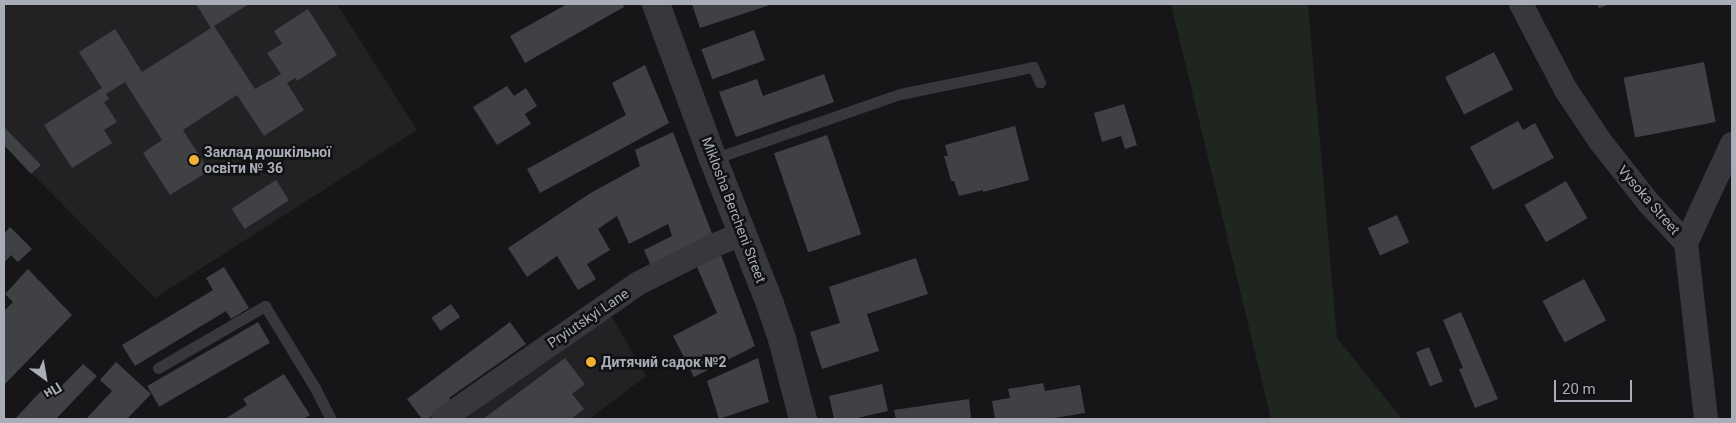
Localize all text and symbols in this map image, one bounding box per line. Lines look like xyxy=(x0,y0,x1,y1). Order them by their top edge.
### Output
street label: Miklosha Bercheni Street xyxy=(698,135,770,285)
place label: Заклад дошкільної освіти № 36 xyxy=(204,144,331,176)
marker: Заклад дошкільної освіти № 36 xyxy=(188,154,200,166)
street label: Vysoka Street xyxy=(1615,162,1683,238)
street label: Pryiutskyi Lane xyxy=(544,285,632,351)
north arrow xyxy=(20,353,70,403)
place label: Дитячий садок №2 xyxy=(601,354,727,370)
marker: Дитячий садок №2 xyxy=(585,356,597,368)
scale bar xyxy=(1556,370,1634,402)
text: Пн xyxy=(41,379,65,402)
text: 20 m xyxy=(1562,380,1596,398)

